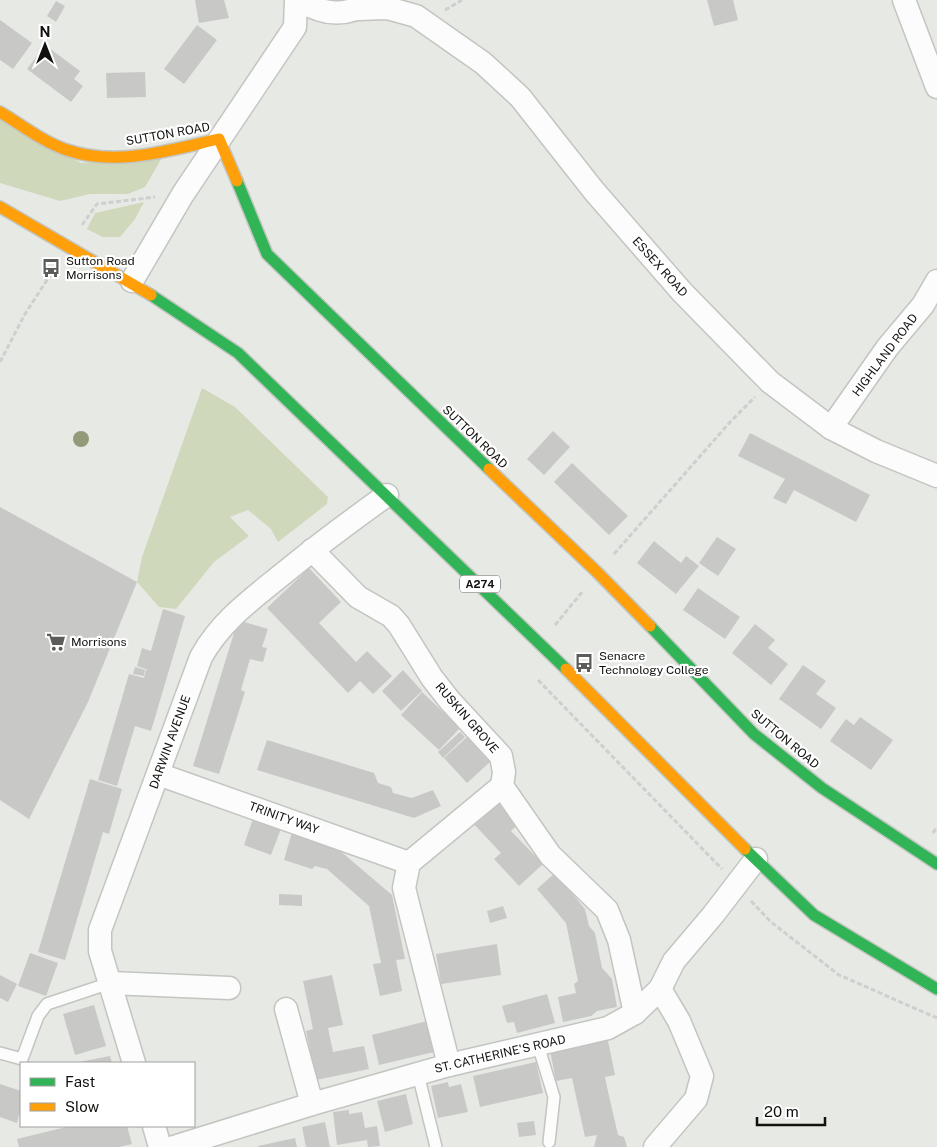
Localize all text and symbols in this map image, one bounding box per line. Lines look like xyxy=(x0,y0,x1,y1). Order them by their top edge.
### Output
north arrow xyxy=(20,20,70,70)
text: N xyxy=(40,24,50,40)
street label: SUTTON ROAD xyxy=(125,120,211,148)
street label: ESSEX ROAD xyxy=(629,234,691,300)
place label: Sutton Road Morrisons xyxy=(66,254,135,282)
bus stop icon: Sutton Road Morrisons xyxy=(40,257,62,279)
street label: HIGHLAND ROAD xyxy=(849,311,921,399)
street label: SUTTON ROAD xyxy=(440,402,510,472)
road number: A274 xyxy=(460,576,500,592)
supermarket icon: Morrisons xyxy=(45,631,67,653)
place label: Morrisons xyxy=(71,635,126,649)
place label: Senacre Technology College xyxy=(599,649,709,677)
bus stop icon: Senacre Technology College xyxy=(573,652,595,674)
street label: RUSKIN GROVE xyxy=(433,680,501,756)
street label: DARWIN AVENUE xyxy=(147,693,193,791)
street label: SUTTON ROAD xyxy=(748,706,822,772)
street label: TRINITY WAY xyxy=(247,799,322,837)
street label: ST. CATHERINE'S ROAD xyxy=(433,1032,567,1076)
legend xyxy=(20,1062,195,1127)
text: Fast xyxy=(65,1073,95,1090)
scale bar xyxy=(757,1094,824,1126)
text: Slow xyxy=(65,1098,100,1115)
text: 20 m xyxy=(764,1103,799,1120)

